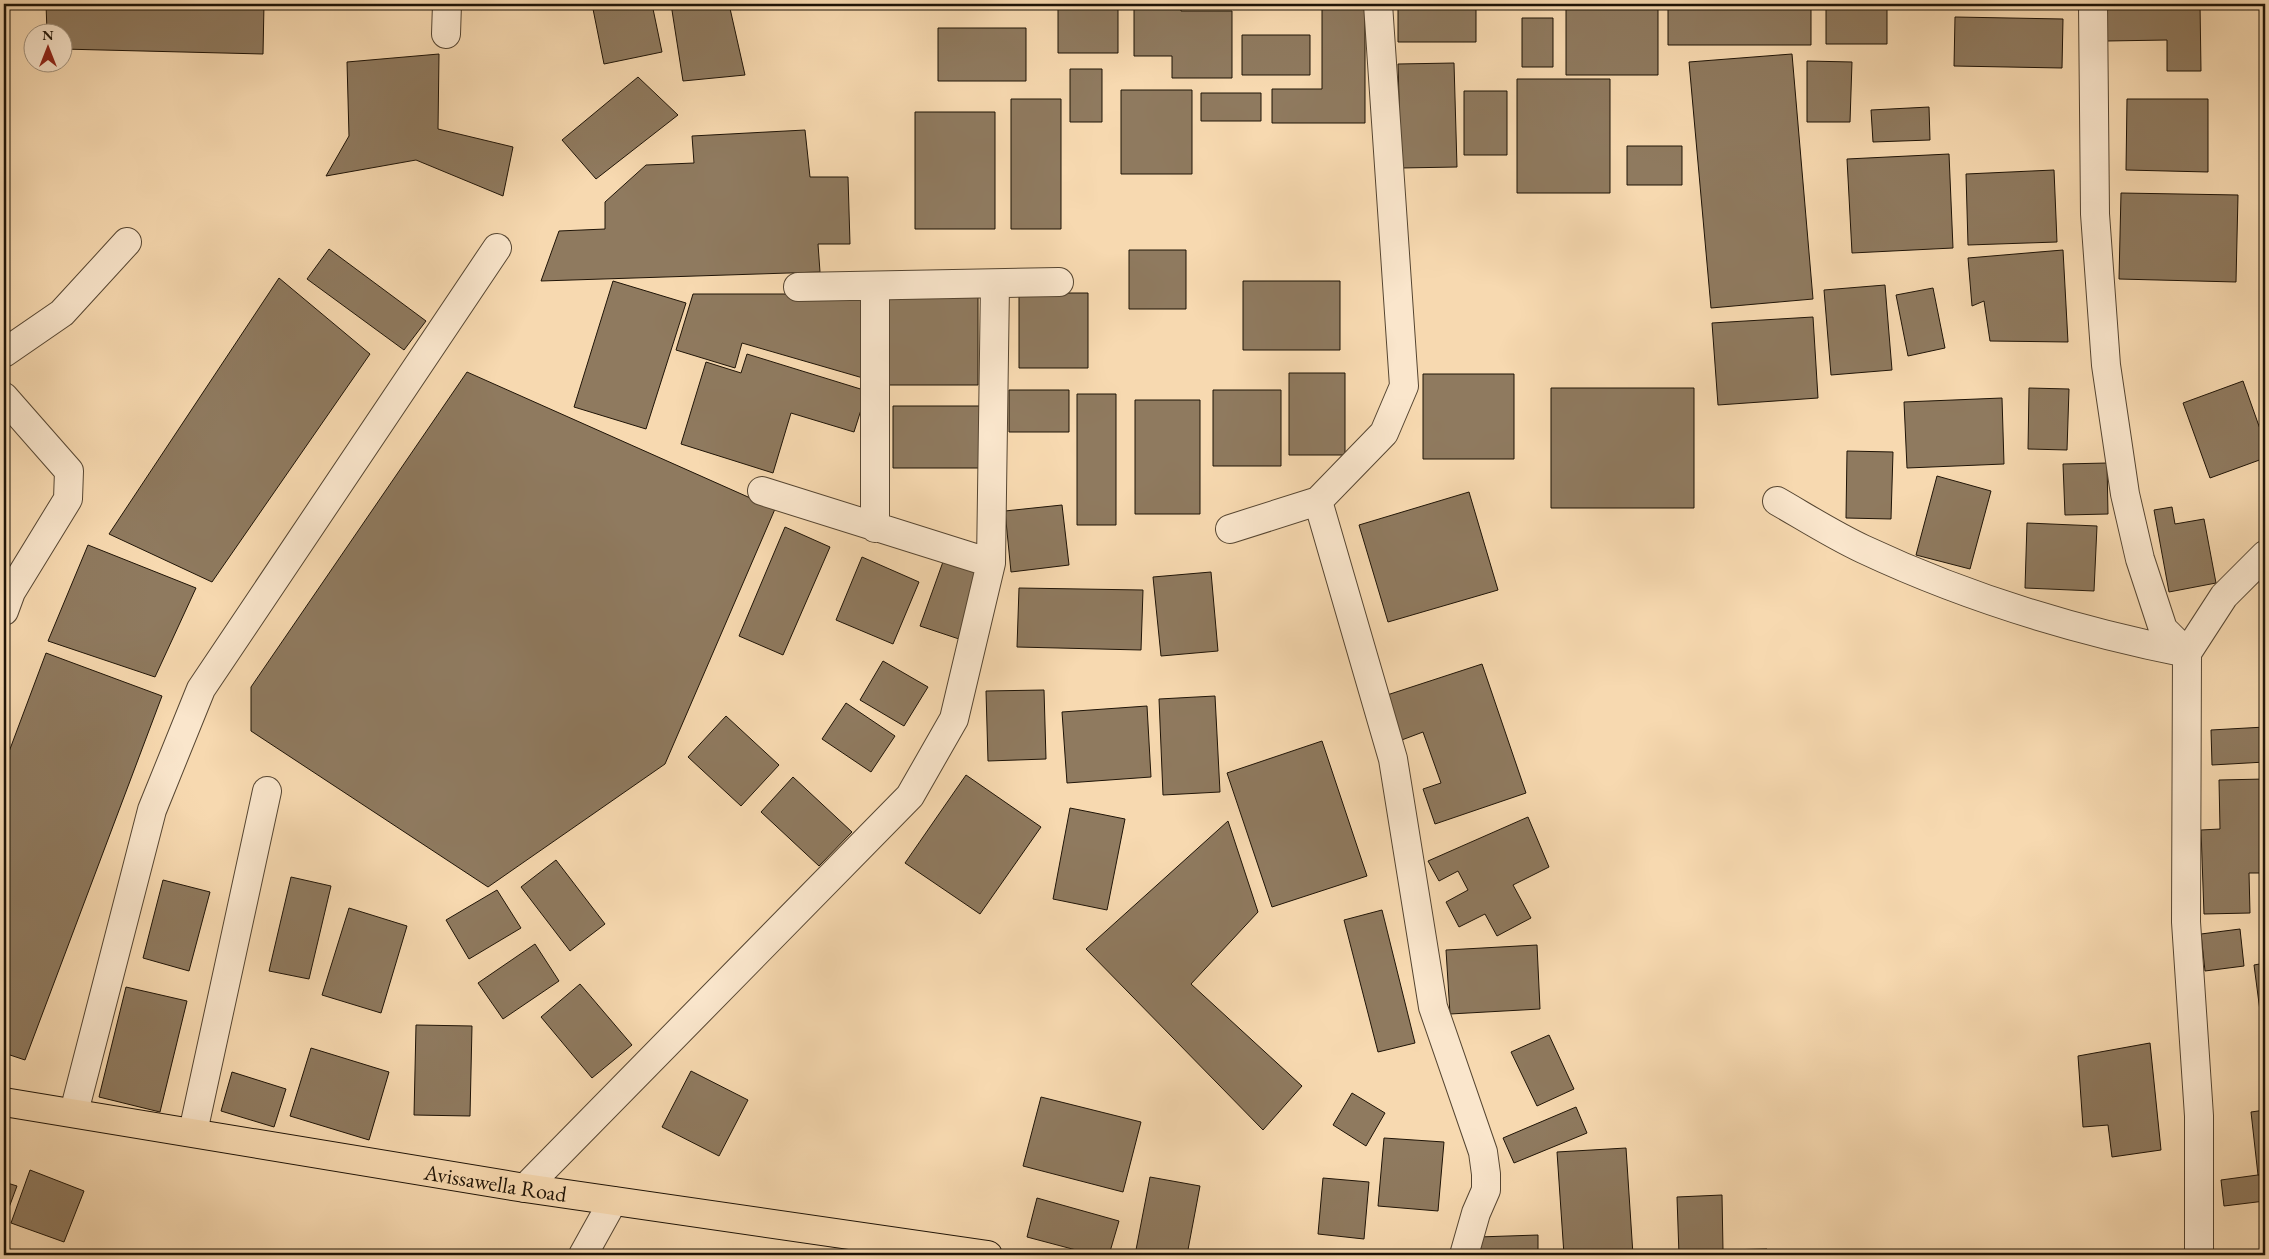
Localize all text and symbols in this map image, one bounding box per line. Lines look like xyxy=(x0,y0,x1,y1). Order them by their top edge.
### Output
north arrow xyxy=(22,22,72,72)
text: N xyxy=(42,26,54,44)
street label: Avissawella Road xyxy=(421,1157,569,1209)

